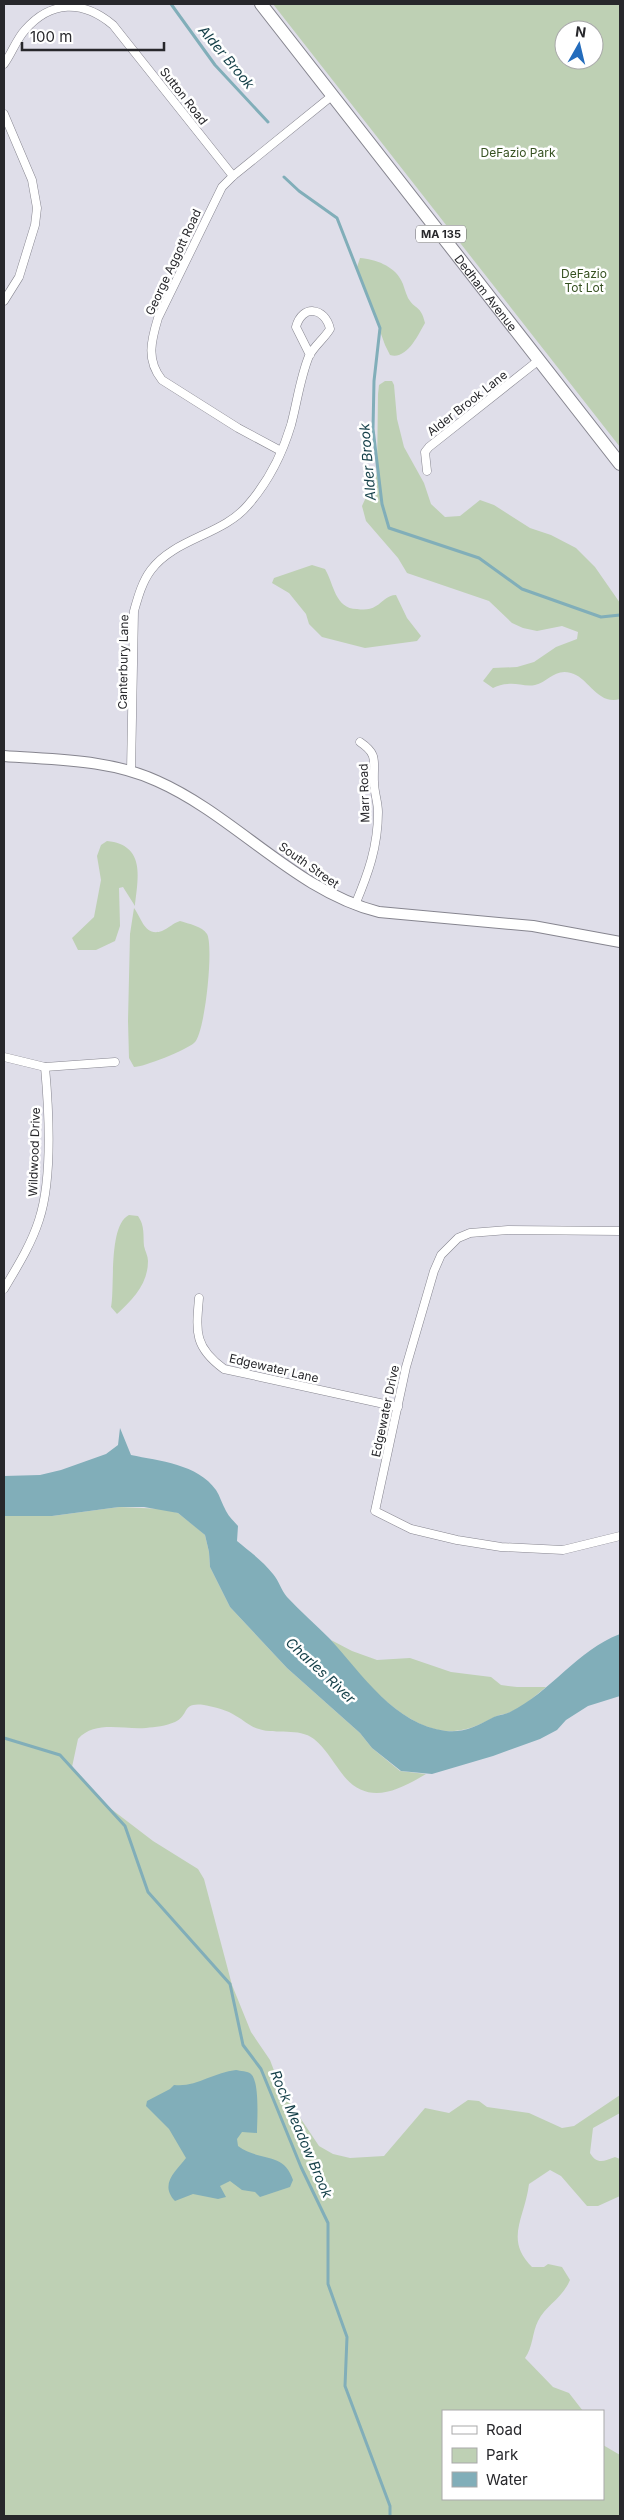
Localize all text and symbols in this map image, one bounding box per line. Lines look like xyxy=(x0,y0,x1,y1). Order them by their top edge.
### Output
scale bar xyxy=(22,20,165,52)
north arrow xyxy=(554,20,604,70)
water label: Alder Brook xyxy=(195,21,259,92)
text: N xyxy=(574,22,587,41)
text: 100 m xyxy=(30,27,72,46)
street label: Sutton Road xyxy=(157,64,211,128)
park label: DeFazio Park xyxy=(481,145,556,160)
street label: George Aggott Road xyxy=(142,207,204,317)
road number: MA 135 xyxy=(416,225,466,242)
street label: Dedham Avenue xyxy=(452,251,521,334)
park label: DeFazio Tot Lot xyxy=(561,266,607,295)
street label: Alder Brook Lane xyxy=(424,367,510,439)
water label: Alder Brook xyxy=(355,422,379,502)
street label: Canterbury Lane xyxy=(115,614,131,710)
street label: Marr Road xyxy=(355,763,373,823)
street label: South Street xyxy=(276,839,342,891)
street label: Wildwood Drive xyxy=(25,1107,43,1197)
street label: Edgewater Lane xyxy=(228,1350,320,1386)
street label: Edgewater Drive xyxy=(368,1364,402,1458)
water label: Charles River xyxy=(283,1634,360,1707)
water label: Rock Meadow Brook xyxy=(267,2068,337,2201)
legend xyxy=(442,2410,604,2500)
text: Road xyxy=(486,2420,522,2439)
text: Park xyxy=(486,2445,519,2464)
text: Water xyxy=(486,2470,528,2489)

